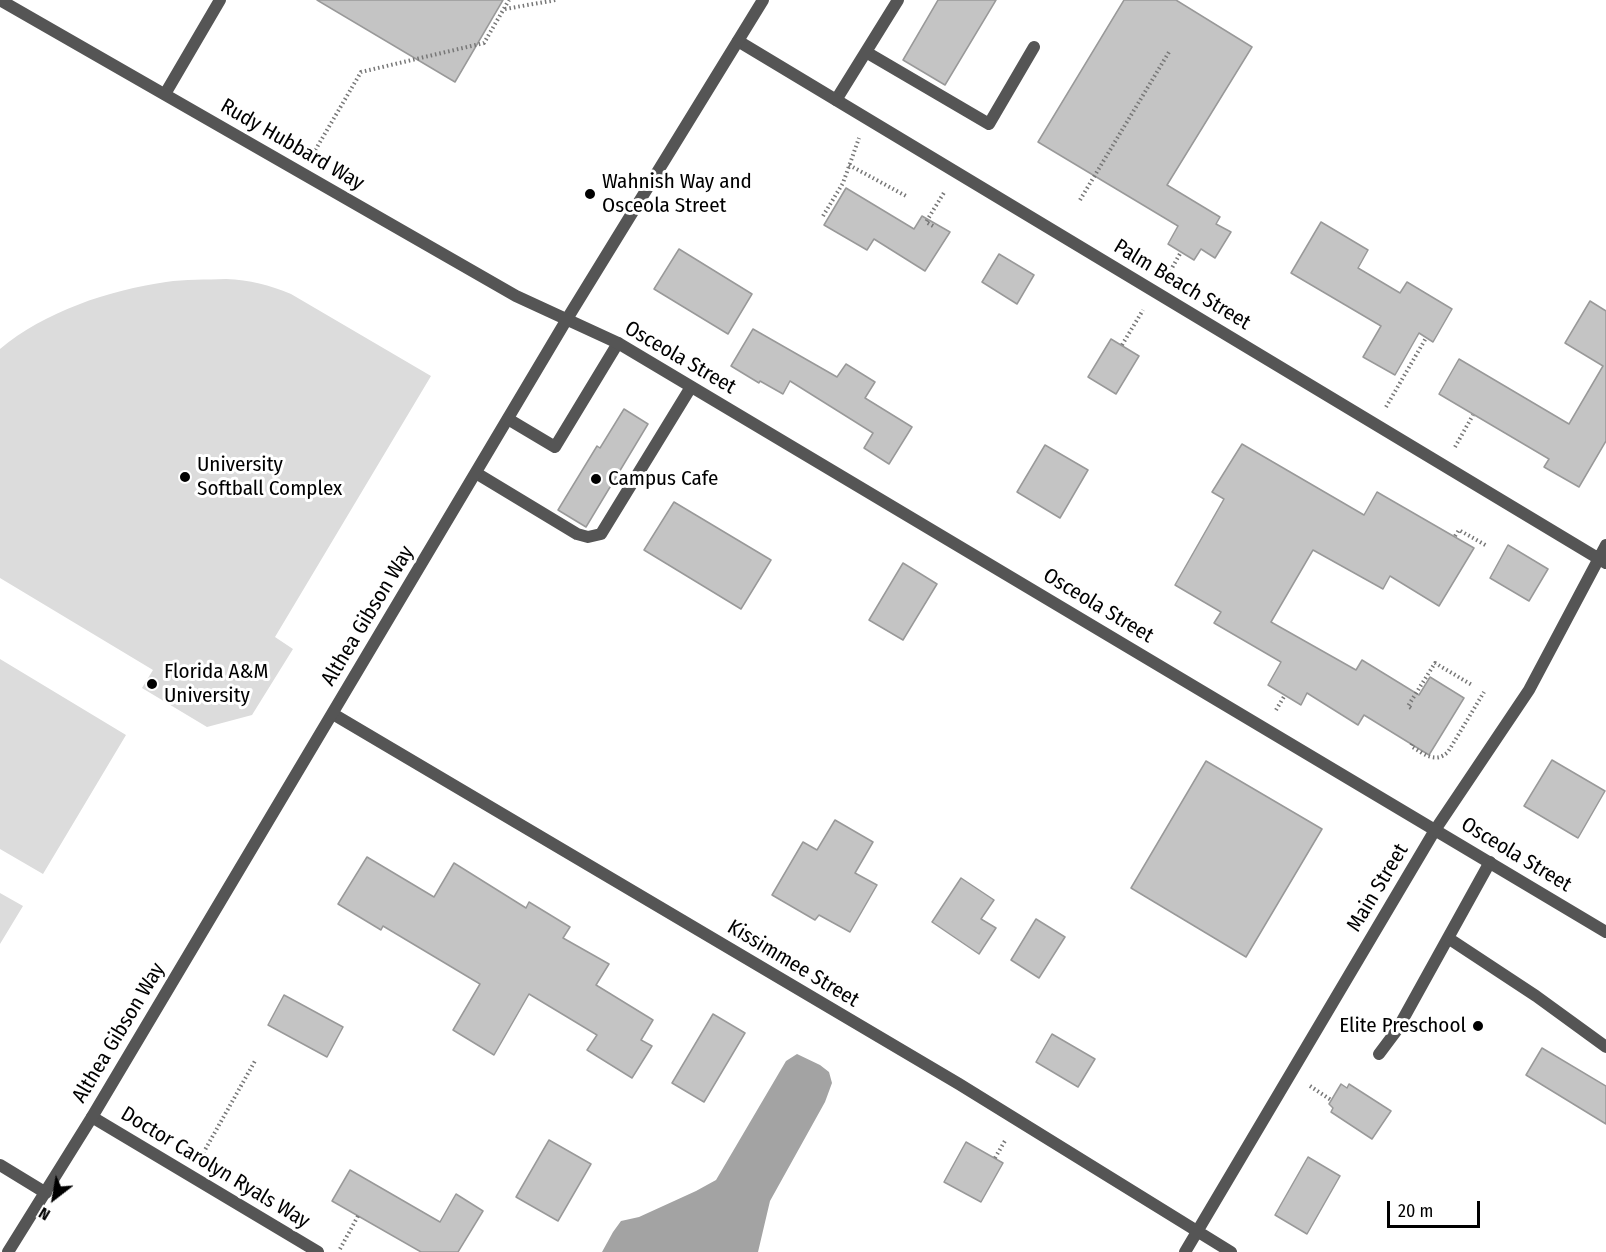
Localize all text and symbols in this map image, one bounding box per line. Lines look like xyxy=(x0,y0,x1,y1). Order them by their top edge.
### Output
street label: Rudy Hubbard Way xyxy=(216,94,368,196)
place label: Wahnish Way and Osceola Street xyxy=(602,169,752,219)
marker: Wahnish Way and Osceola Street xyxy=(583,187,597,201)
street label: Palm Beach Street xyxy=(1109,234,1255,336)
street label: Osceola Street xyxy=(620,316,740,400)
place label: University Softball Complex xyxy=(197,452,342,502)
place label: Campus Cafe xyxy=(608,466,718,492)
marker: University Softball Complex xyxy=(178,470,192,484)
marker: Campus Cafe xyxy=(589,472,603,486)
street label: Althea Gibson Way xyxy=(316,541,420,691)
street label: Osceola Street xyxy=(1038,563,1158,649)
place label: Florida A&M University xyxy=(164,659,269,709)
marker: Florida A&M University xyxy=(145,677,159,691)
street label: Osceola Street xyxy=(1456,812,1576,898)
street label: Main Street xyxy=(1342,839,1414,937)
street label: Kissimmee Street xyxy=(723,915,863,1013)
street label: Althea Gibson Way xyxy=(67,958,171,1108)
place label: Elite Preschool xyxy=(1339,1013,1466,1039)
marker: Elite Preschool xyxy=(1471,1019,1485,1033)
street label: Doctor Carolyn Ryals Way xyxy=(116,1102,314,1234)
north arrow xyxy=(24,1168,84,1228)
scale bar xyxy=(1390,1189,1483,1227)
text: 20 m xyxy=(1398,1200,1433,1222)
text: N xyxy=(35,1203,53,1224)

